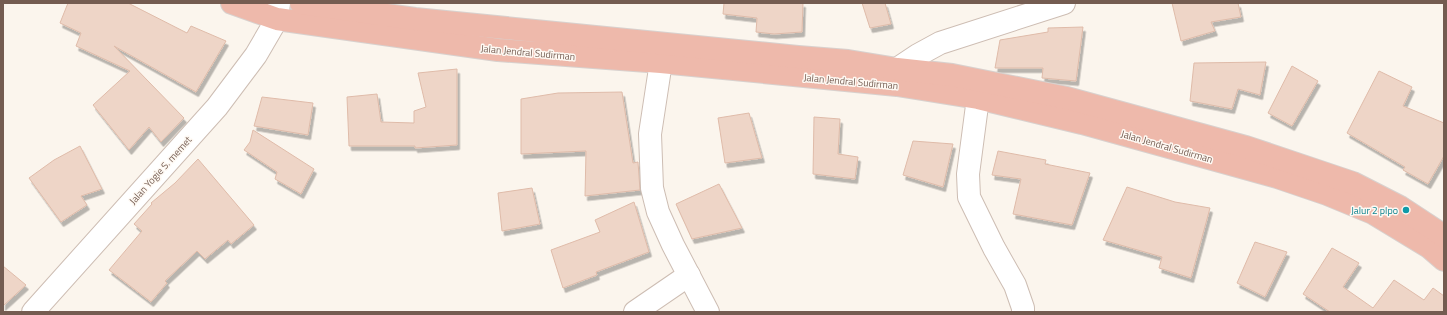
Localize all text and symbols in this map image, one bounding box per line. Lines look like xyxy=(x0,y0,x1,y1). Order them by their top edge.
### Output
street label: Jalan Jendral Sudirman xyxy=(480,41,576,64)
street label: Jalan Jendral Sudirman xyxy=(803,70,899,93)
street label: Jalan Jendral Sudirman xyxy=(1119,126,1214,167)
street label: Jalan Yogie S. memet xyxy=(126,132,196,208)
place label: Jalur 2 plpo xyxy=(1351,203,1398,218)
marker: Jalur 2 plpo xyxy=(1401,205,1411,215)

